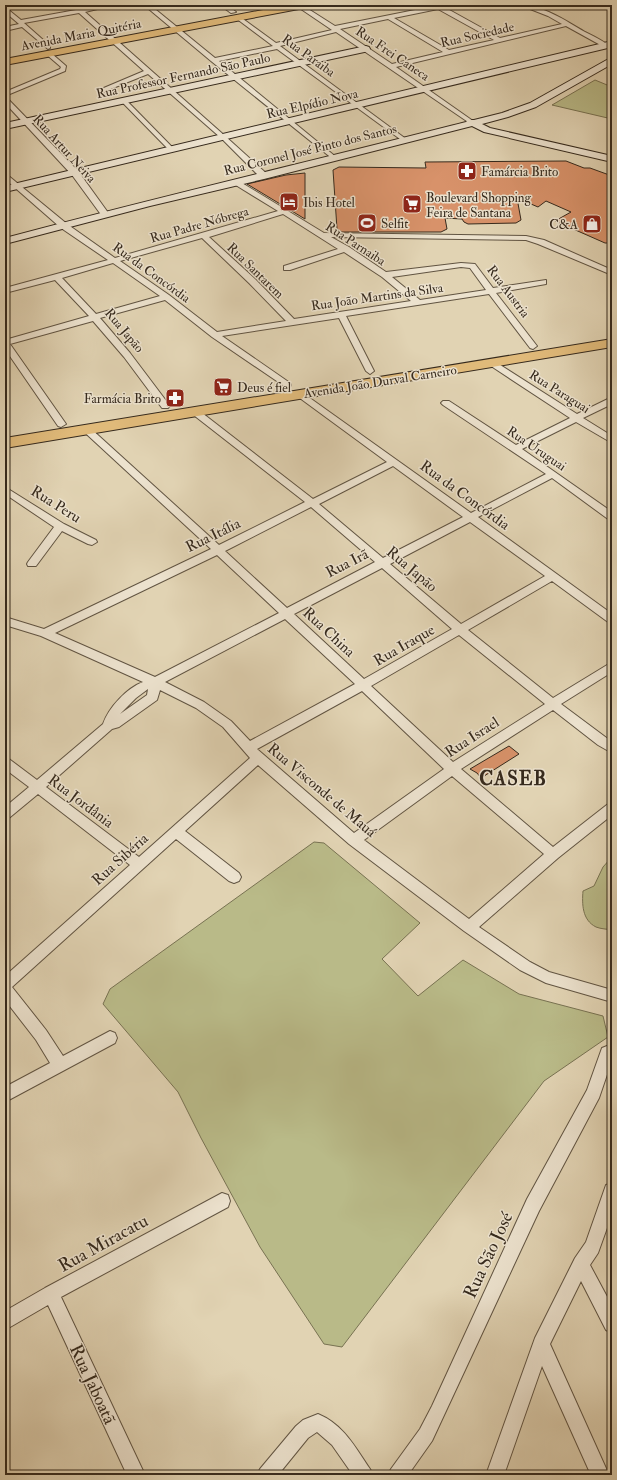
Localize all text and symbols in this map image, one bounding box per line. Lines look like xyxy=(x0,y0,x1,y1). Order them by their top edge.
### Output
street label: Avenida Maria Quitéria xyxy=(19,15,143,55)
street label: Rua Sociedade xyxy=(439,19,516,51)
street label: Rua Frei Caneca xyxy=(352,23,433,85)
street label: Rua Paraiba xyxy=(279,31,339,81)
street label: Rua Professor Fernando São Paulo xyxy=(95,50,272,102)
street label: Rua Elpídio Nova xyxy=(265,85,361,123)
street label: Rua Artur Neiva xyxy=(29,111,100,187)
street label: Rua Coronel José Pinto dos Santos xyxy=(222,121,399,179)
pharmacy icon: Famárcia Brito xyxy=(456,160,478,182)
place label: Famárcia Brito xyxy=(481,164,558,180)
place label: Boulevard Shopping Feira de Santana xyxy=(426,190,532,221)
hotel icon: Ibis Hotel xyxy=(278,191,300,213)
supermarket icon: Boulevard Shopping Feira de Santana xyxy=(401,193,423,215)
place label: Ibis Hotel xyxy=(303,195,356,211)
street label: Rua Padre Nóbrega xyxy=(148,203,251,247)
sports icon: Selfit xyxy=(356,212,378,234)
shop icon: C&A xyxy=(581,213,603,235)
place label: Selfit xyxy=(381,216,408,232)
place label: C&A xyxy=(549,217,579,233)
street label: Rua Parnaiba xyxy=(322,218,389,270)
street label: Rua da Concórdia xyxy=(109,239,194,307)
street label: Rua Santarem xyxy=(223,240,287,302)
street label: Rua Austria xyxy=(483,262,533,321)
street label: Rua João Martins da Silva xyxy=(310,280,445,314)
street label: Rua Japão xyxy=(100,305,147,357)
street label: Avenida João Durval Carneiro xyxy=(302,362,458,402)
street label: Rua Paraguai xyxy=(526,367,593,417)
supermarket icon: Deus é fiel xyxy=(212,376,234,398)
place label: Deus é fiel xyxy=(237,380,292,396)
pharmacy icon: Farmácia Brito xyxy=(164,387,186,409)
place label: Farmácia Brito xyxy=(84,391,161,407)
street label: Rua Uruguai xyxy=(504,423,570,475)
street label: Rua da Concórdia xyxy=(416,456,514,535)
street label: Rua Peru xyxy=(27,482,85,527)
street label: Rua Itália xyxy=(183,514,244,557)
street label: Rua Japão xyxy=(382,543,441,597)
street label: Rua Irã xyxy=(323,544,373,582)
street label: Rua China xyxy=(299,603,359,662)
street label: Rua Iraque xyxy=(370,620,438,671)
street label: Rua Israel xyxy=(442,713,503,762)
street label: Rua Visconde de Mauá xyxy=(263,739,381,842)
district label: CASEB xyxy=(479,767,547,791)
street label: Rua Jordânia xyxy=(43,770,118,834)
street label: Rua Sibéria xyxy=(88,829,153,890)
street label: Rua São José xyxy=(459,1208,519,1302)
street label: Rua Miracatu xyxy=(54,1209,152,1278)
street label: Rua Jaboatã xyxy=(64,1341,121,1428)

